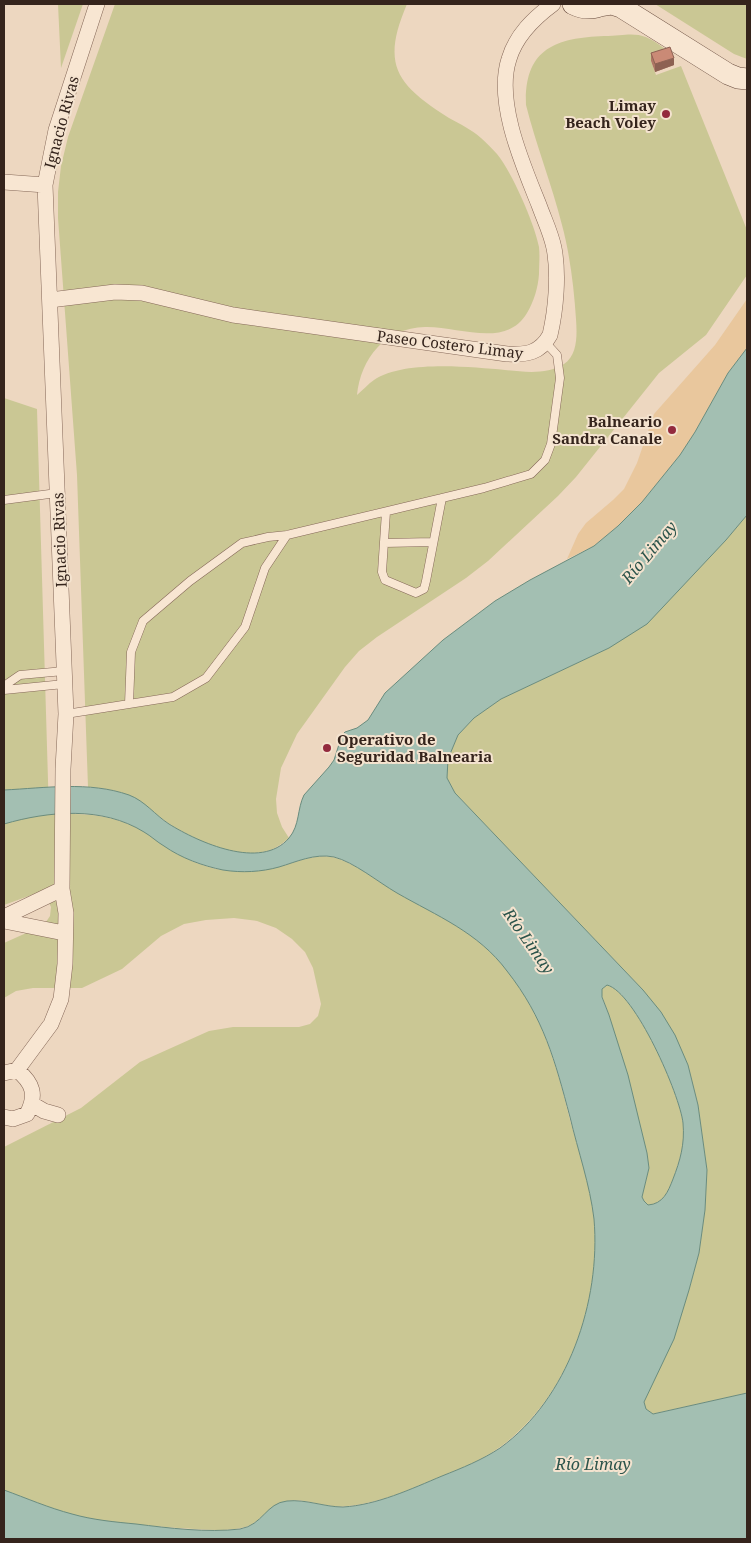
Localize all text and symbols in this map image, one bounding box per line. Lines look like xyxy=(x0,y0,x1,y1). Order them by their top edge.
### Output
street label: Ignacio Rivas xyxy=(39,73,83,170)
place label: Limay Beach Voley xyxy=(565,95,656,132)
marker: Limay Beach Voley xyxy=(660,108,672,120)
street label: Paseo Costero Limay xyxy=(376,325,525,363)
place label: Balneario Sandra Canale xyxy=(552,411,662,448)
marker: Balneario Sandra Canale xyxy=(666,424,678,436)
street label: Ignacio Rivas xyxy=(47,492,71,588)
water label: Río Limay xyxy=(616,516,682,589)
place label: Operativo de Seguridad Balnearia xyxy=(337,729,492,766)
marker: Operativo de Seguridad Balnearia xyxy=(321,742,333,754)
water label: Río Limay xyxy=(498,903,560,978)
water label: Río Limay xyxy=(554,1453,631,1475)

